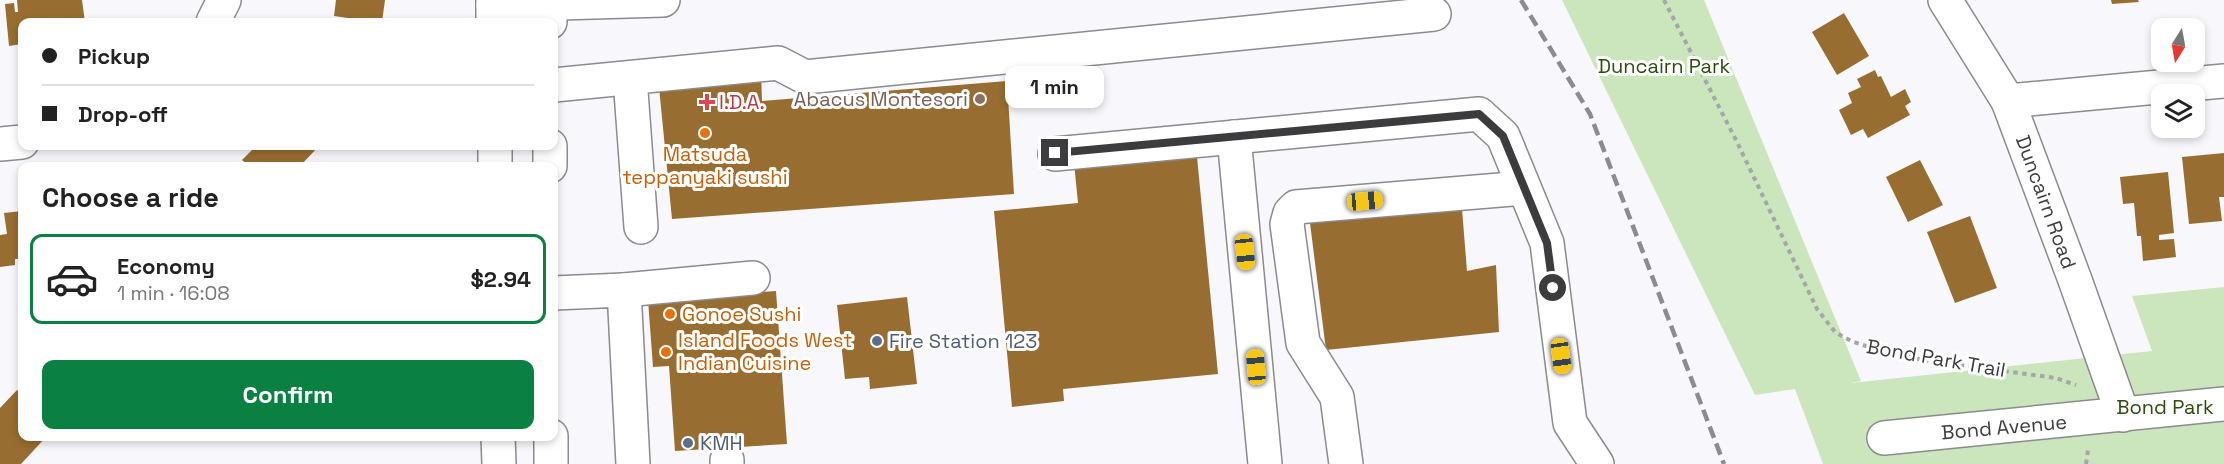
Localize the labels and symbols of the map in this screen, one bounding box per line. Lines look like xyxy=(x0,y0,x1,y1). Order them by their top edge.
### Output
north arrow xyxy=(2151,18,2205,72)
park label: Duncairn Park xyxy=(1598,53,1731,79)
callout: 1 min xyxy=(1006,66,1104,108)
place label: Abacus Montesori xyxy=(794,86,968,112)
place label: I.D.A. xyxy=(719,89,764,115)
marker: Abacus Montesori xyxy=(973,92,987,106)
marker: I.D.A. xyxy=(700,95,714,109)
marker: Matsuda teppanyaki sushi xyxy=(698,126,712,140)
street label: Duncairn Road xyxy=(2010,132,2082,272)
route end xyxy=(1041,139,1068,166)
place label: Matsuda teppanyaki sushi xyxy=(622,141,788,190)
car xyxy=(1346,190,1384,212)
car xyxy=(1234,233,1256,271)
route start xyxy=(1539,274,1566,301)
place label: Gonoe Sushi xyxy=(682,301,801,327)
marker: Gonoe Sushi xyxy=(663,307,677,321)
place label: Island Foods West Indian Cuisine xyxy=(678,327,852,376)
place label: Fire Station 123 xyxy=(889,328,1037,354)
street label: Bond Park Trail xyxy=(1864,333,2008,383)
marker: Fire Station 123 xyxy=(870,334,884,348)
car xyxy=(1550,337,1572,375)
marker: Island Foods West Indian Cuisine xyxy=(659,345,673,359)
car xyxy=(1245,348,1267,386)
park label: Bond Park xyxy=(2116,394,2214,420)
street label: Bond Avenue xyxy=(1940,409,2068,445)
place label: KMH xyxy=(700,430,743,456)
marker: KMH xyxy=(681,436,695,450)

